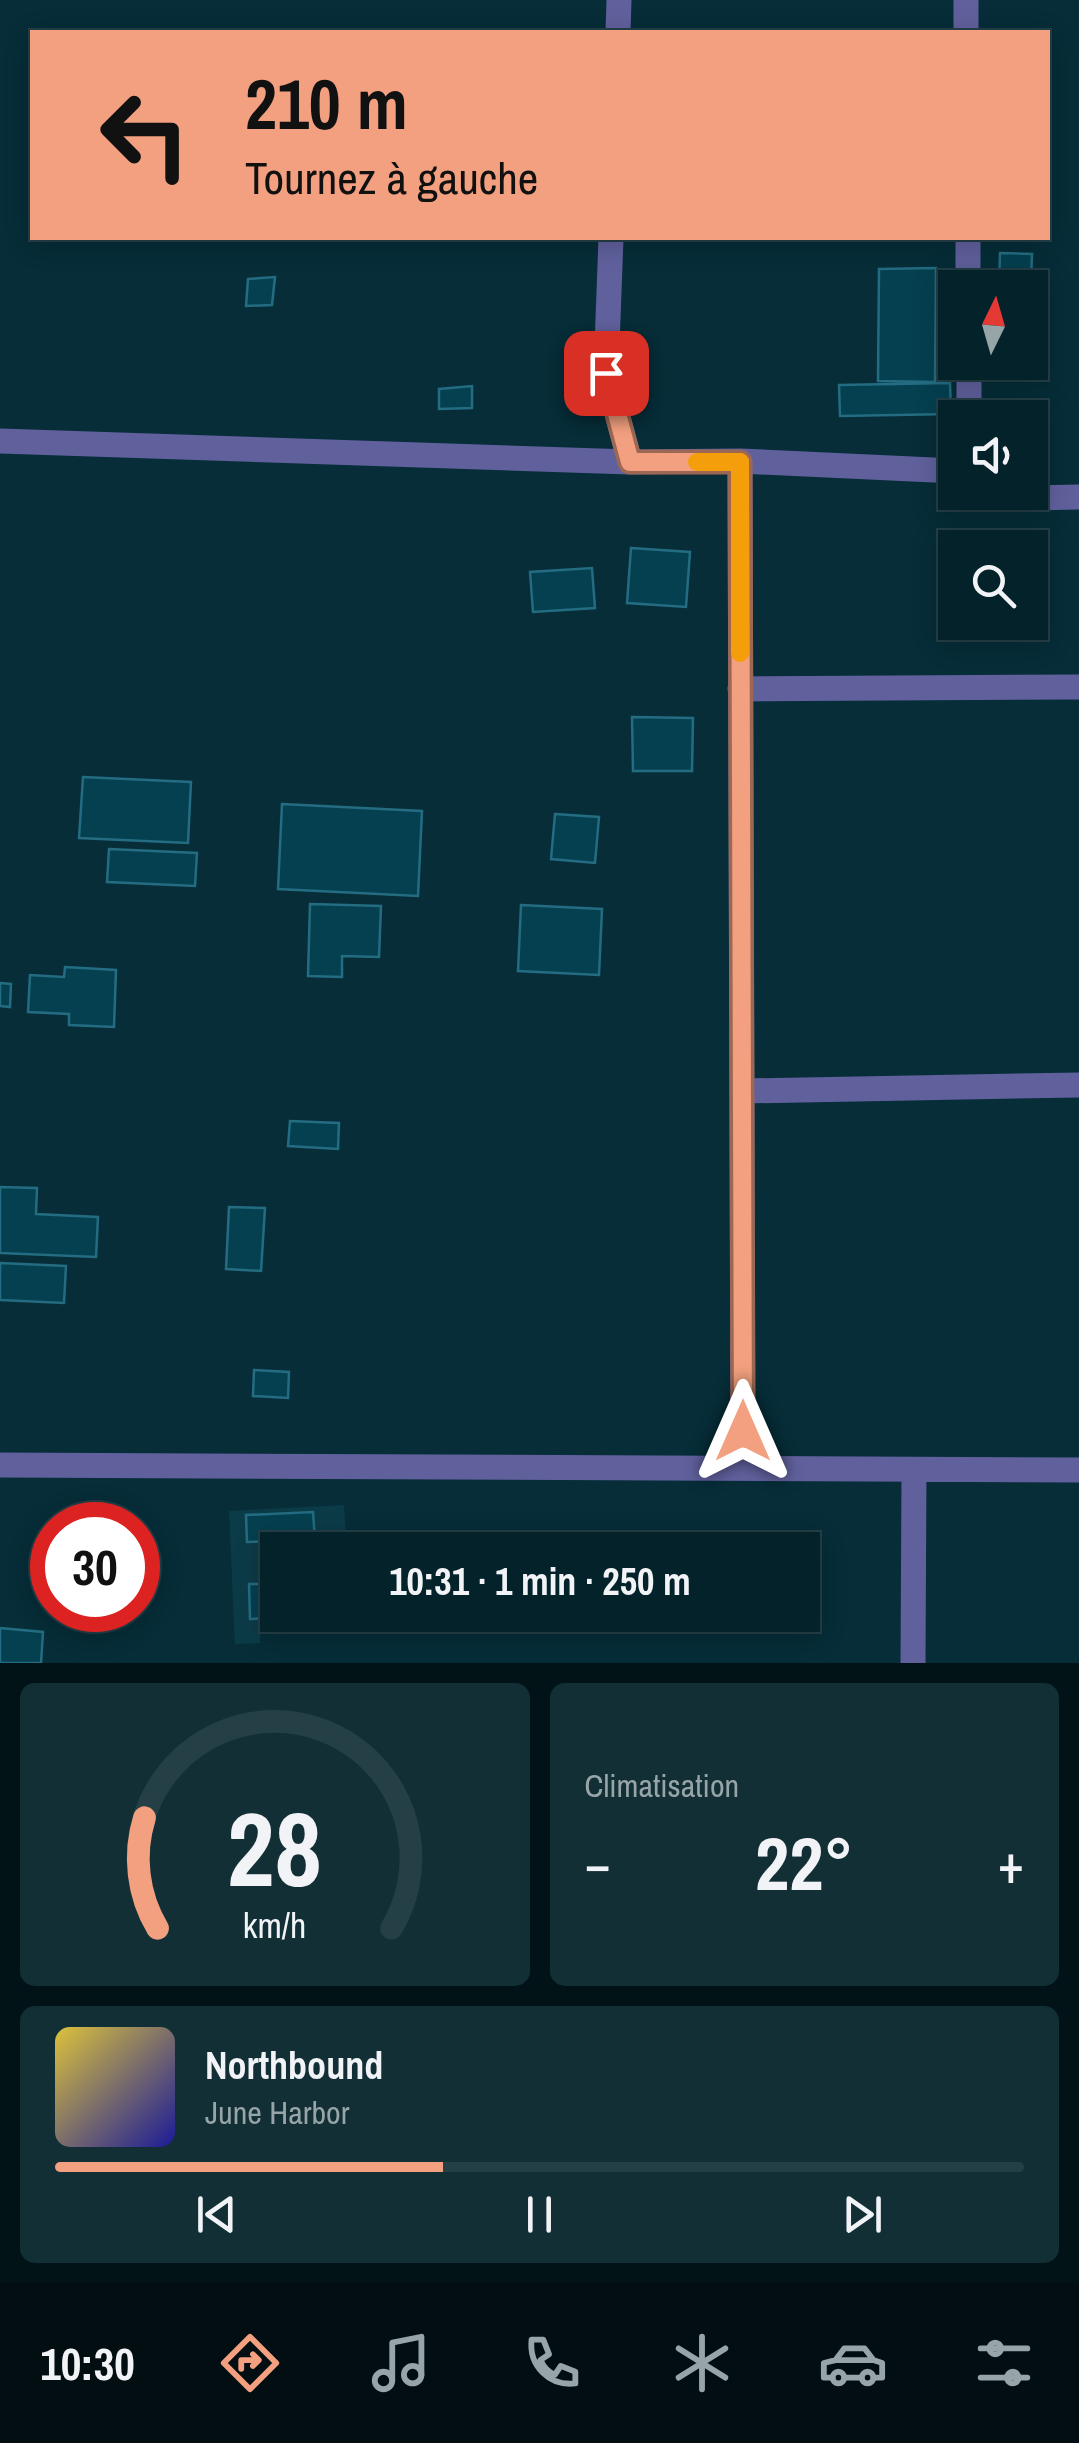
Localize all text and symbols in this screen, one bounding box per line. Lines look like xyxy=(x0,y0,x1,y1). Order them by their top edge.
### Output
text: 210 m xyxy=(245,57,408,151)
icon: left xyxy=(80,70,210,200)
text: Tournez à gauche xyxy=(245,147,538,208)
north arrow xyxy=(938,270,1048,380)
map controls xyxy=(938,270,1048,640)
pin xyxy=(564,331,649,416)
icon: arrive xyxy=(579,346,634,401)
button: sound xyxy=(938,400,1048,510)
button: search xyxy=(938,530,1048,640)
position arrow xyxy=(691,1379,795,1483)
speed limit sign: 30 xyxy=(30,1502,160,1632)
text: 10:31 · 1 min · 250 m xyxy=(389,1556,691,1607)
text: Climatisation xyxy=(585,1764,739,1807)
text: 28 xyxy=(227,1778,322,1918)
text: 22° xyxy=(755,1812,853,1913)
text: − xyxy=(585,1826,611,1900)
text: + xyxy=(998,1826,1024,1900)
text: km/h xyxy=(243,1901,307,1949)
text: Northbound xyxy=(205,2040,383,2091)
text: June Harbor xyxy=(205,2091,349,2134)
icon: previous xyxy=(189,2187,244,2242)
icon: pause xyxy=(512,2187,567,2242)
icon: next xyxy=(835,2187,890,2242)
icon: directions xyxy=(215,2328,285,2398)
icon: music xyxy=(366,2328,436,2398)
icon: phone xyxy=(517,2328,587,2398)
icon: climate xyxy=(667,2328,737,2398)
icon: car xyxy=(818,2328,888,2398)
icon: filters xyxy=(969,2328,1039,2398)
text: 10:30 xyxy=(40,2333,135,2394)

